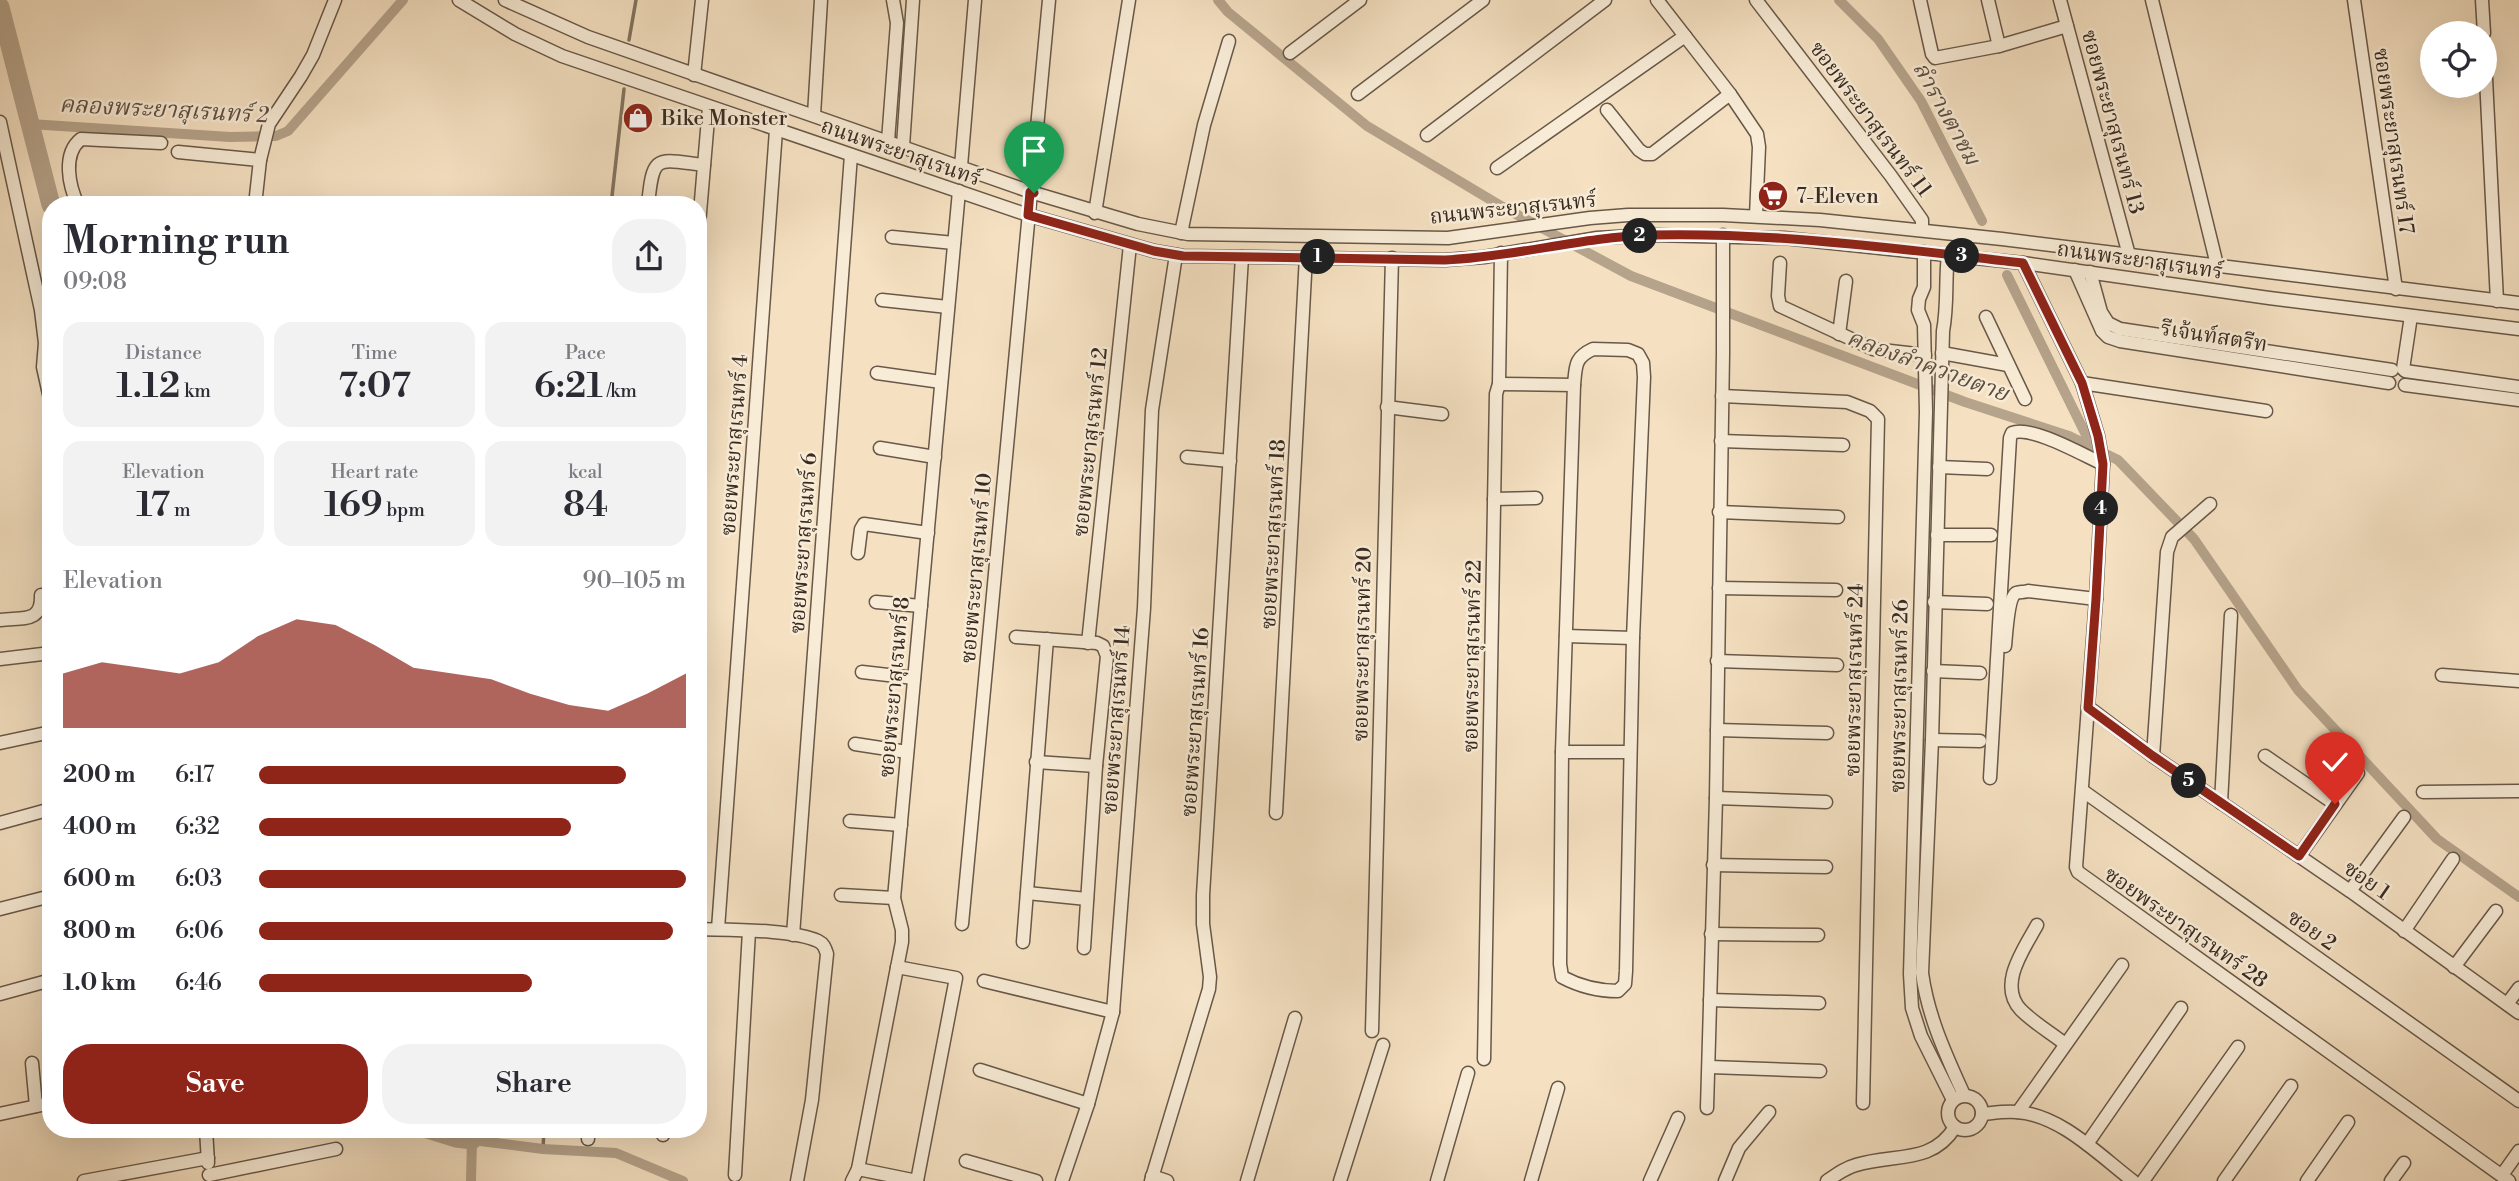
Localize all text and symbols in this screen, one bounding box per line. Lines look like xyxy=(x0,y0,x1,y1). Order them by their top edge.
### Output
map controls xyxy=(2420,21,2497,98)
button: locate xyxy=(2420,21,2497,98)
street label: ซอยพระยาสุเรนทร์ 13 xyxy=(2075,27,2150,217)
street label: ซอยพระยาสุเรนทร์ 11 xyxy=(1803,36,1938,202)
street label: ซอยพระยาสุเรนทร์ 17 xyxy=(2367,46,2420,236)
water label: ลำรางตาชม xyxy=(1906,57,1986,171)
water label: คลองพระยาสุเรนทร์ 2 xyxy=(59,91,270,129)
shop icon: Bike Monster xyxy=(621,101,655,135)
place label: Bike Monster xyxy=(660,106,788,132)
street label: ถนนพระยาสุเรนทร์ xyxy=(817,112,985,193)
pin xyxy=(1004,121,1064,193)
icon: arrive xyxy=(1015,132,1053,170)
supermarket icon: 7-Eleven xyxy=(1756,179,1790,213)
place label: 7-Eleven xyxy=(1796,184,1879,210)
street label: ถนนพระยาสุเรนทร์ xyxy=(1428,186,1599,231)
text: Morning run xyxy=(63,218,289,265)
pin: 2 xyxy=(1622,218,1658,254)
button: share xyxy=(612,219,686,293)
text: 2 xyxy=(1634,223,1645,247)
street label: ถนนพระยาสุเรนทร์ xyxy=(2055,235,2226,286)
pin: 3 xyxy=(1944,238,1980,274)
pin: 1 xyxy=(1300,240,1336,274)
text: 3 xyxy=(1956,243,1967,267)
text: 1 xyxy=(1313,244,1322,268)
text: 09:08 xyxy=(63,268,127,296)
street label: รีเจ้นท์สตรีท xyxy=(2159,315,2269,358)
water label: คลองลำควายตาย xyxy=(1843,324,2013,409)
text: Distance xyxy=(125,341,202,365)
text: Time xyxy=(352,341,397,365)
text: Pace xyxy=(565,341,606,365)
street label: ซอยพระยาสุเรนทร์ 12 xyxy=(1067,346,1114,538)
street label: ซอยพระยาสุเรนทร์ 4 xyxy=(715,354,754,536)
text: 1.12 xyxy=(116,365,180,408)
text: 7:07 xyxy=(338,365,411,408)
text: 6:21 xyxy=(534,365,603,408)
text: km xyxy=(180,379,211,403)
text: /km xyxy=(603,379,637,403)
street label: ซอยพระยาสุเรนทร์ 18 xyxy=(1255,438,1292,630)
street label: ซอยพระยาสุเรนทร์ 6 xyxy=(784,451,823,635)
text: Elevation xyxy=(122,460,205,484)
text: Heart rate xyxy=(331,460,418,484)
text: kcal xyxy=(568,460,603,484)
street label: ซอยพระยาสุเรนทร์ 10 xyxy=(955,472,998,664)
text: 17 xyxy=(136,484,170,527)
text: 169 xyxy=(324,484,383,527)
text: 84 xyxy=(563,484,608,527)
pin: 4 xyxy=(2084,491,2118,526)
text: 4 xyxy=(2094,496,2107,520)
text: m xyxy=(170,498,191,522)
text: bpm xyxy=(383,498,425,522)
street label: ซอยพระยาสุเรนทร์ 20 xyxy=(1347,546,1378,742)
street label: ซอยพระยาสุเรนทร์ 22 xyxy=(1457,559,1488,753)
text: Elevation xyxy=(63,567,163,595)
text: 90–105 m xyxy=(582,567,686,595)
street label: ซอยพระยาสุเรนทร์ 24 xyxy=(1839,583,1870,777)
street label: ซอยพระยาสุเรนทร์ 8 xyxy=(873,595,916,779)
street label: ซอยพระยาสุเรนทร์ 26 xyxy=(1884,599,1915,793)
street label: ซอยพระยาสุเรนทร์ 14 xyxy=(1096,625,1137,815)
street label: ซอยพระยาสุเรนทร์ 16 xyxy=(1175,626,1216,818)
pin xyxy=(2305,732,2365,804)
icon: check xyxy=(2316,743,2354,781)
text: 200 m xyxy=(63,761,135,789)
text: 6:17 xyxy=(175,761,214,789)
pin: 5 xyxy=(2172,764,2206,798)
text: 5 xyxy=(2183,768,2194,792)
text: 400 m xyxy=(63,813,136,841)
text: 6:32 xyxy=(175,813,220,841)
street label: ซอย 1 xyxy=(2338,856,2395,906)
street label: ซอยพระยาสุเรนทร์ 28 xyxy=(2099,861,2273,994)
text: 600 m xyxy=(63,865,136,893)
text: 6:03 xyxy=(175,865,222,893)
street label: ซอย 2 xyxy=(2282,905,2341,957)
text: 800 m xyxy=(63,917,136,945)
text: 6:06 xyxy=(175,917,223,945)
text: 1.0 km xyxy=(63,969,136,997)
text: 6:46 xyxy=(175,969,222,997)
button: Save xyxy=(63,1044,368,1124)
button: Share xyxy=(382,1044,686,1124)

